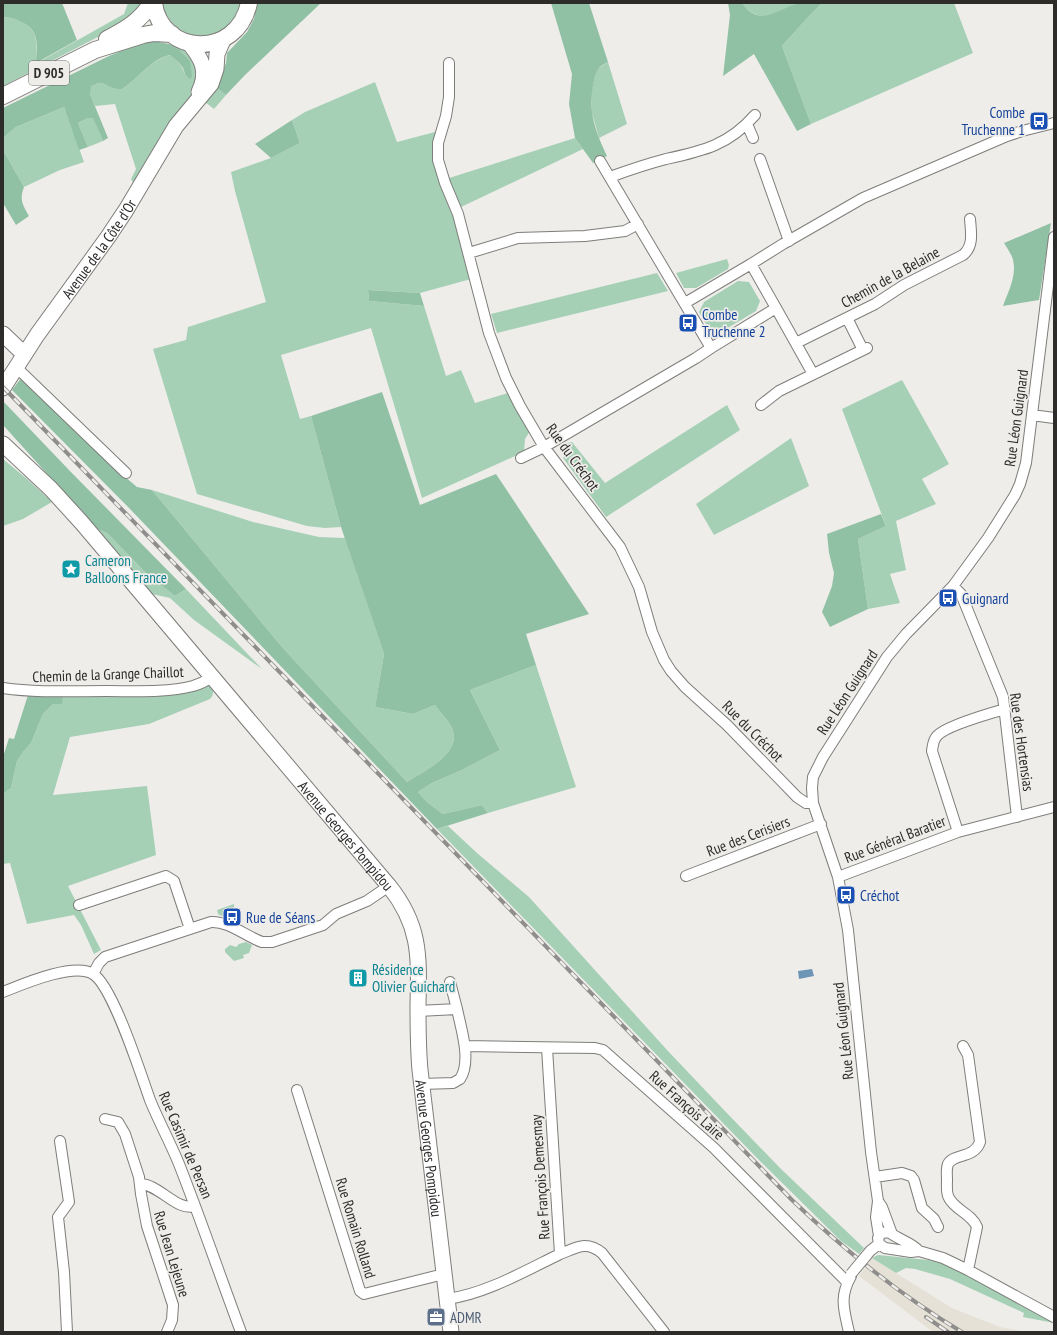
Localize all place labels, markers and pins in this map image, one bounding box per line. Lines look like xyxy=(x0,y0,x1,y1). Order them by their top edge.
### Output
place label: Combe Truchenne 1 xyxy=(962,103,1025,139)
bus stop icon: Combe Truchenne 1 xyxy=(1028,110,1050,132)
place label: Combe Truchenne 2 xyxy=(702,305,765,341)
bus stop icon: Combe Truchenne 2 xyxy=(677,312,699,334)
place label: Cameron Balloons France xyxy=(85,551,167,587)
place icon: Cameron Balloons France xyxy=(60,558,82,580)
bus stop icon: Guignard xyxy=(937,587,959,609)
place label: Guignard xyxy=(962,589,1009,608)
bus stop icon: Créchot xyxy=(835,884,857,906)
place label: Créchot xyxy=(860,886,899,905)
bus stop icon: Rue de Séans xyxy=(221,906,243,928)
place label: Rue de Séans xyxy=(246,908,315,927)
place label: Résidence Olivier Guichard xyxy=(372,960,455,996)
building icon: Résidence Olivier Guichard xyxy=(347,967,369,989)
office icon: ADMR xyxy=(425,1306,447,1328)
place label: ADMR xyxy=(450,1308,482,1327)

